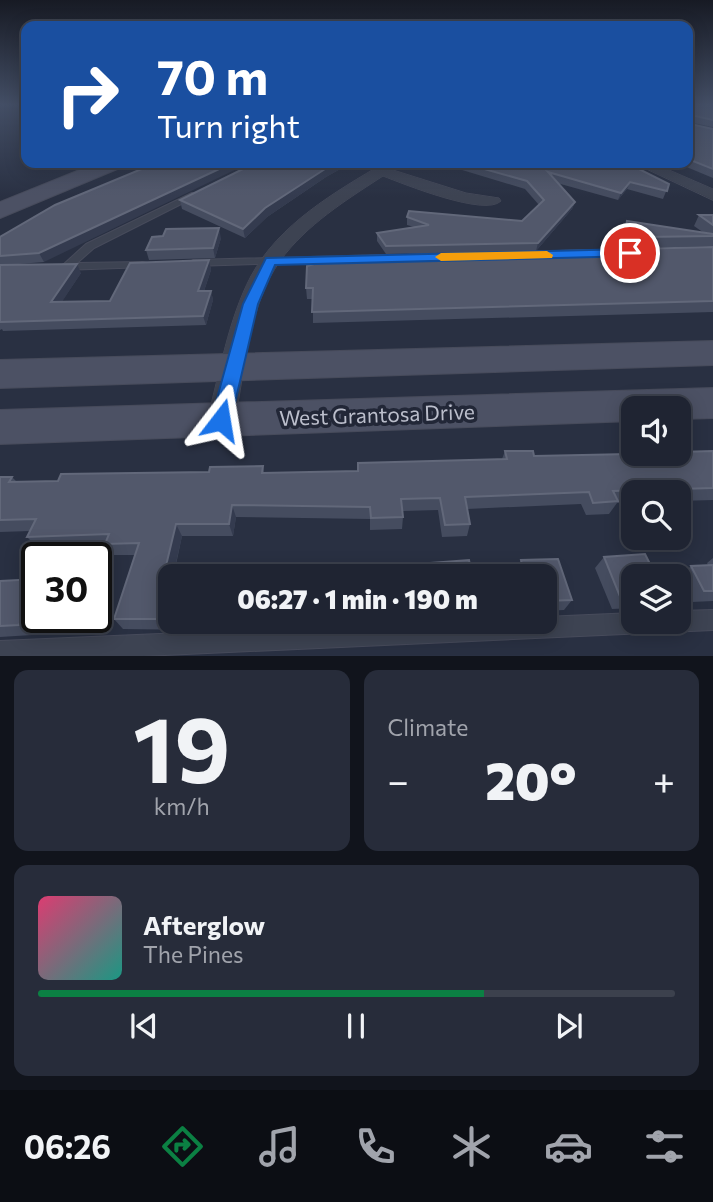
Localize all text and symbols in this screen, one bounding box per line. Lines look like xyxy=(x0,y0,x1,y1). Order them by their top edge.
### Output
text: 70 m xyxy=(157,45,268,105)
icon: right xyxy=(42,49,133,140)
text: Turn right xyxy=(157,105,300,145)
pin xyxy=(600,223,660,283)
icon: arrive xyxy=(611,234,649,272)
position arrow xyxy=(184,383,258,457)
map controls xyxy=(621,396,691,634)
button: sound xyxy=(621,396,691,466)
street label: West Grantosa Drive xyxy=(279,398,475,430)
button: search xyxy=(621,480,691,550)
speed limit sign: 30 xyxy=(21,542,112,633)
button: layers xyxy=(621,564,691,634)
text: 06:27 · 1 min · 190 m xyxy=(237,583,478,614)
text: 19 xyxy=(133,690,230,802)
text: Climate xyxy=(388,713,469,741)
text: 20° xyxy=(485,747,577,811)
text: − xyxy=(388,756,409,803)
text: + xyxy=(653,756,675,803)
text: km/h xyxy=(154,792,210,820)
text: Afterglow xyxy=(143,909,265,940)
text: The Pines xyxy=(143,940,244,968)
icon: previous xyxy=(125,1007,163,1045)
icon: pause xyxy=(337,1007,375,1045)
icon: next xyxy=(550,1007,588,1045)
icon: directions xyxy=(158,1122,207,1171)
icon: music xyxy=(255,1122,304,1171)
icon: phone xyxy=(351,1122,400,1171)
icon: climate xyxy=(447,1122,496,1171)
icon: car xyxy=(544,1122,593,1171)
icon: filters xyxy=(640,1122,689,1171)
text: 06:26 xyxy=(24,1126,111,1166)

